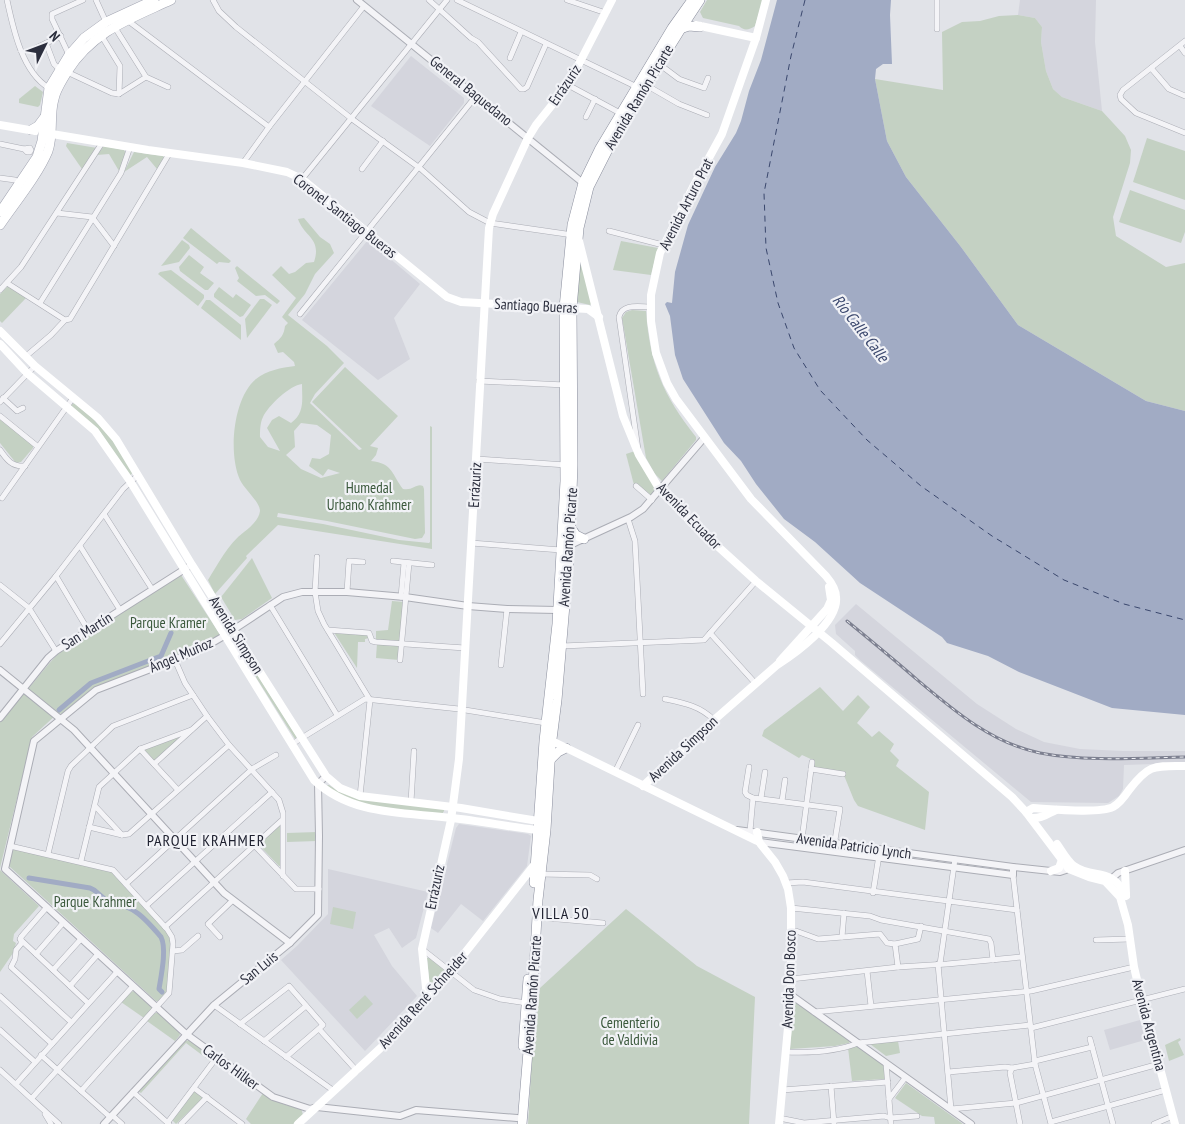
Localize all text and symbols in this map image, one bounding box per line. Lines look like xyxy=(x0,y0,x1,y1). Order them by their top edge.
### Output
north arrow xyxy=(20,20,70,70)
text: N xyxy=(45,27,64,45)
street label: Avenida Ramón Picarte xyxy=(600,41,677,153)
street label: General Baquedano xyxy=(426,51,517,130)
street label: Errázuriz xyxy=(544,61,585,109)
street label: Avenida Arturo Prat xyxy=(654,155,717,253)
street label: Coronel Santiago Bueras xyxy=(290,169,401,262)
water label: Río Calle Calle xyxy=(828,290,894,367)
street label: Santiago Bueras xyxy=(494,294,578,317)
street label: Errázuriz xyxy=(464,462,485,508)
park label: Humedal Urbano Krahmer xyxy=(327,478,412,514)
street label: Avenida Ecuador xyxy=(653,478,727,554)
street label: Avenida Ramón Picarte xyxy=(554,487,581,607)
street label: Avenida Simpson xyxy=(205,592,268,677)
street label: San Martín xyxy=(58,608,116,654)
park label: Parque Kramer xyxy=(130,613,207,632)
street label: Ángel Muñoz xyxy=(146,633,216,676)
street label: Avenida Simpson xyxy=(644,712,721,786)
street label: Avenida Patricio Lynch xyxy=(796,828,913,863)
district label: PARQUE KRAHMER xyxy=(147,830,265,850)
street label: Errázuriz xyxy=(421,863,449,911)
park label: Parque Krahmer xyxy=(54,892,137,911)
district label: VILLA 50 xyxy=(531,903,590,923)
street label: Avenida Don Bosco xyxy=(777,929,800,1029)
street label: Avenida Ramón Picarte xyxy=(518,935,545,1055)
street label: San Luis xyxy=(236,947,281,989)
street label: Avenida René Schneider xyxy=(374,947,472,1052)
street label: Avenida Argentina xyxy=(1128,977,1171,1073)
park label: Cementerio de Valdivia xyxy=(600,1013,660,1049)
street label: Carlos Hilker xyxy=(199,1040,264,1094)

